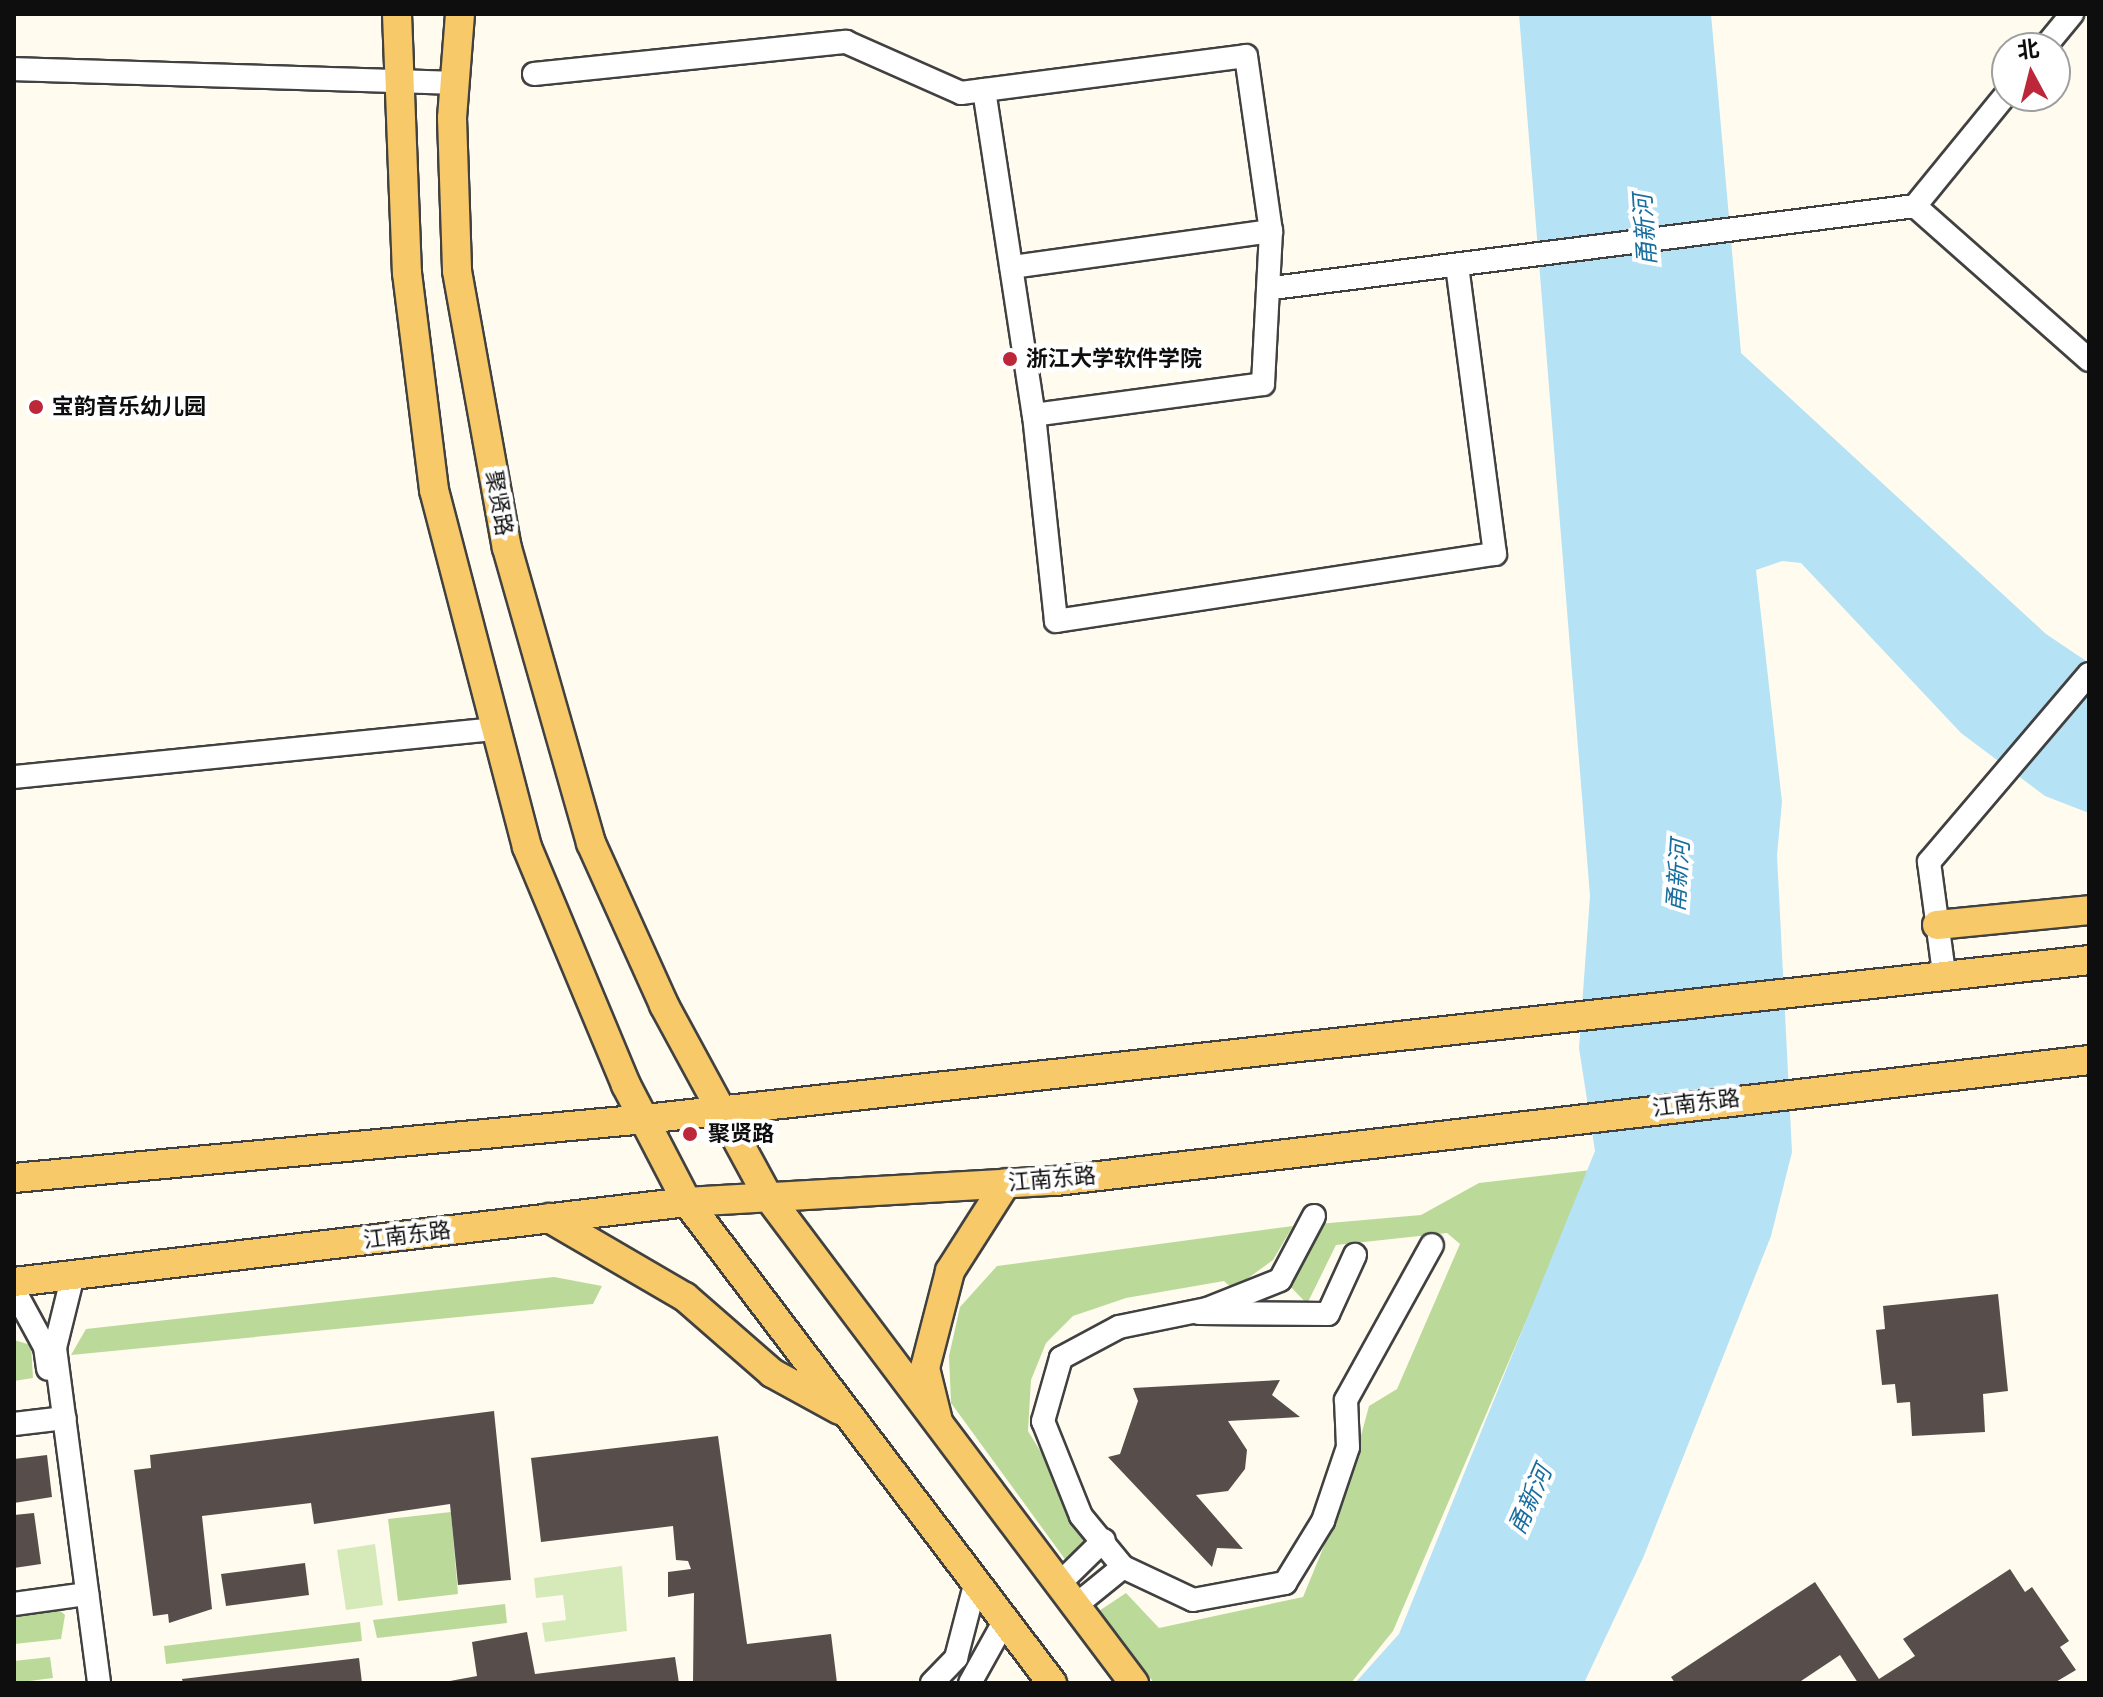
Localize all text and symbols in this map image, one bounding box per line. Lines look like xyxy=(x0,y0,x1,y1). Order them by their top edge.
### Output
north arrow xyxy=(1991,32,2071,112)
text: 北 xyxy=(2016,36,2041,63)
water label: 甬新河 xyxy=(1628,193,1662,267)
place label: 浙江大学软件学院 xyxy=(1026,346,1202,372)
marker: 浙江大学软件学院 xyxy=(1001,350,1019,368)
place label: 宝韵音乐幼儿园 xyxy=(52,394,206,420)
marker: 宝韵音乐幼儿园 xyxy=(27,398,45,416)
street label: 聚贤路 xyxy=(480,468,518,538)
water label: 甬新河 xyxy=(1661,839,1695,913)
street label: 江南东路 xyxy=(1651,1085,1741,1121)
place label: 聚贤路 xyxy=(708,1121,774,1147)
marker: 聚贤路 xyxy=(679,1123,701,1145)
street label: 江南东路 xyxy=(1007,1162,1097,1196)
street label: 江南东路 xyxy=(362,1217,452,1253)
water label: 甬新河 xyxy=(1502,1461,1558,1539)

